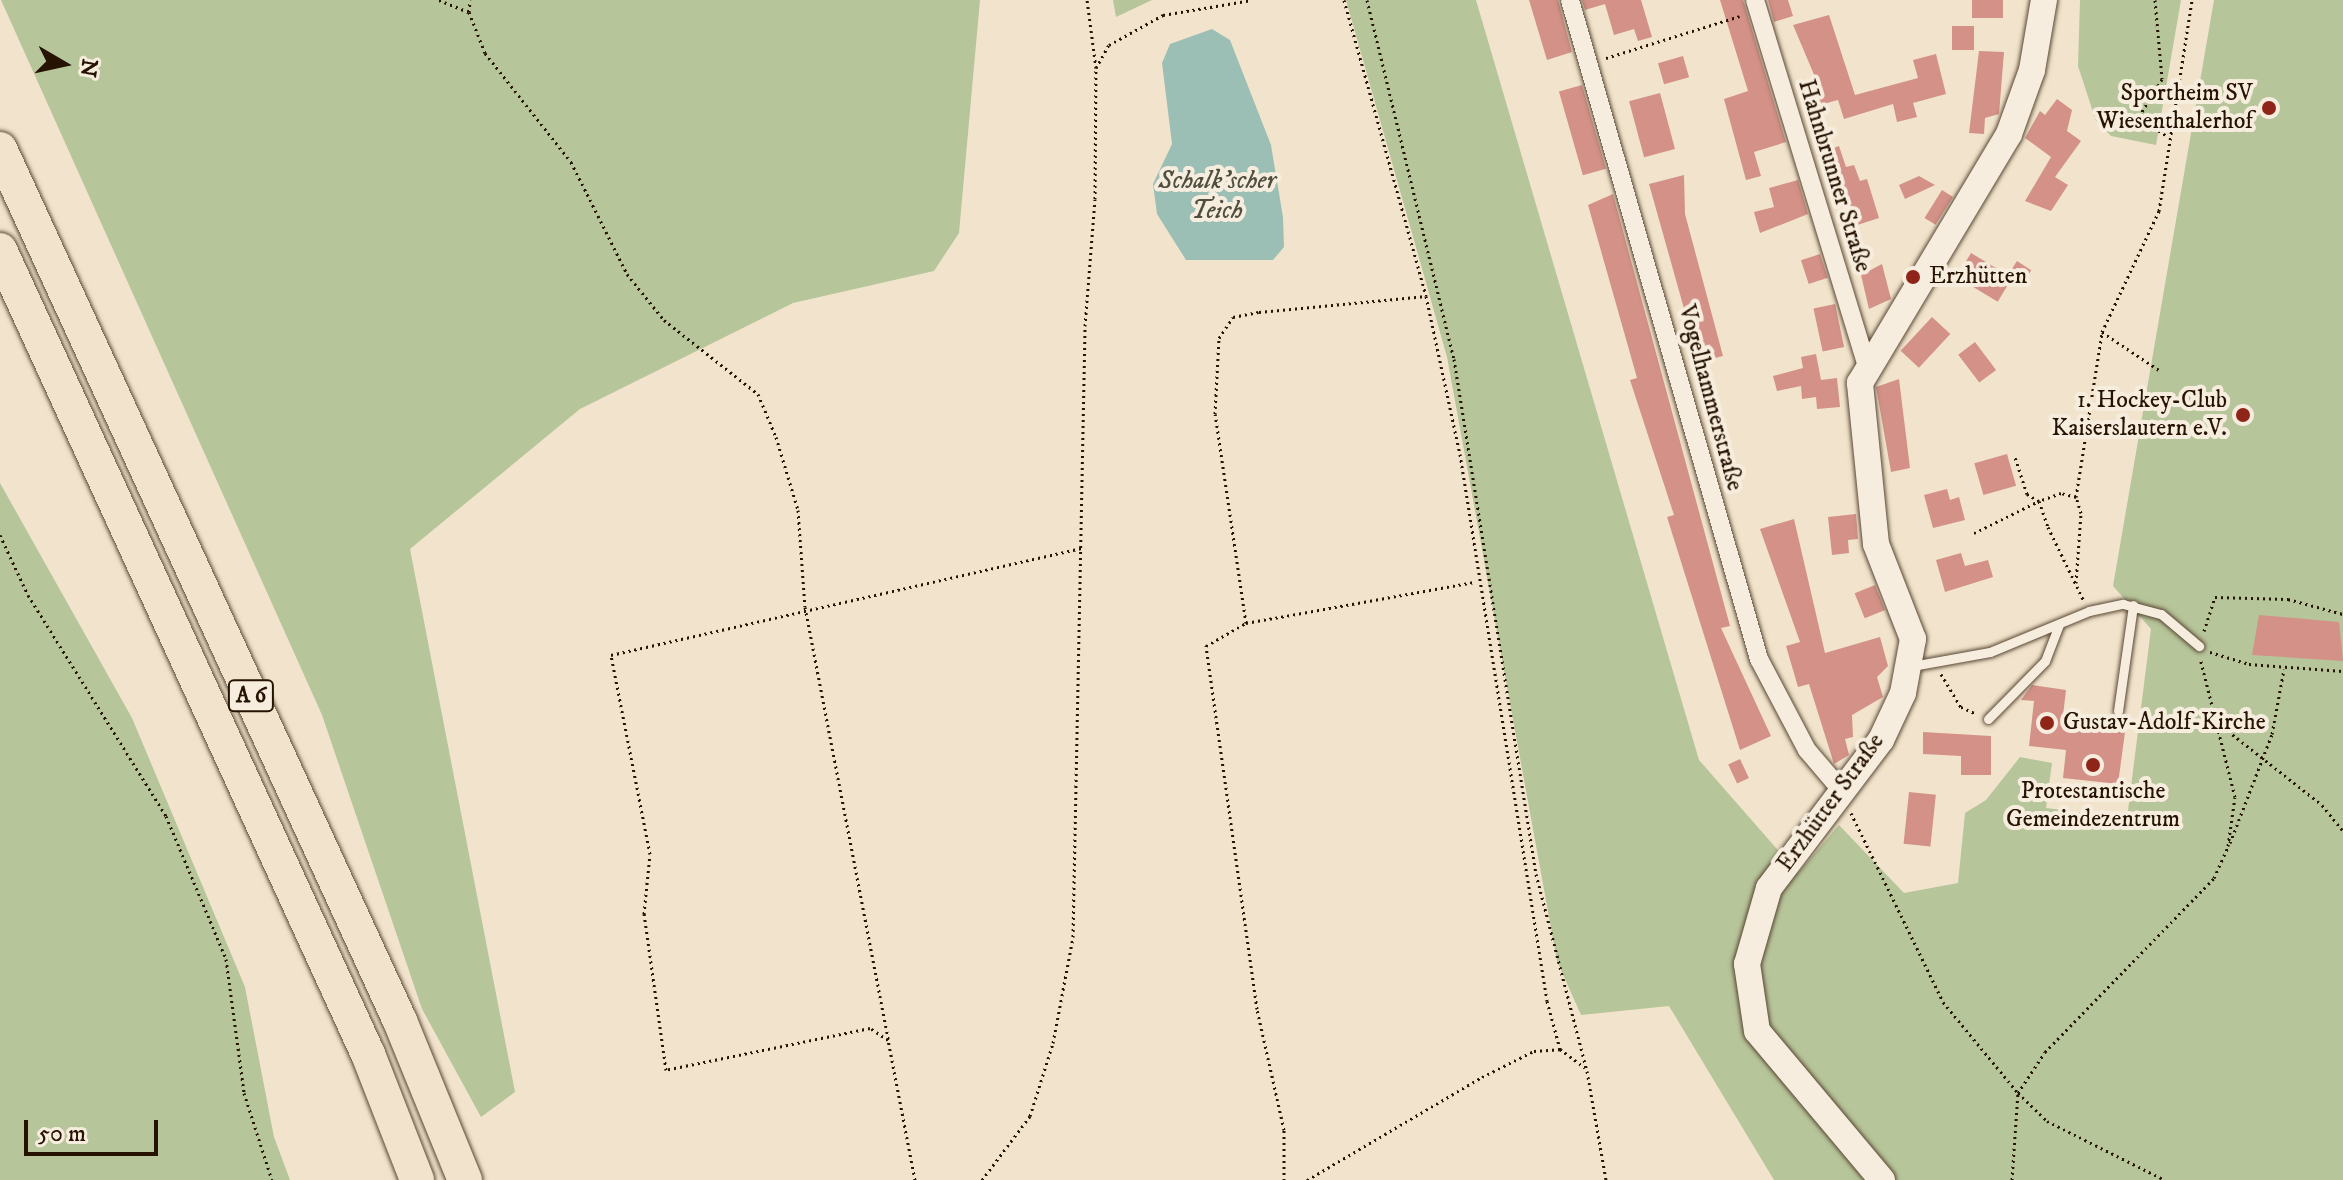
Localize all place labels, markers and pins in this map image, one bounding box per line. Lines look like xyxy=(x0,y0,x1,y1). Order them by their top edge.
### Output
place label: Sportheim SV Wiesenthalerhof xyxy=(2096,80,2253,136)
marker: Sportheim SV Wiesenthalerhof xyxy=(2260,99,2278,117)
place label: Erzhütten xyxy=(1929,263,2027,291)
marker: Erzhütten xyxy=(1904,268,1922,286)
place label: 1. Hockey-Club Kaiserslautern e.V. xyxy=(2052,387,2227,443)
marker: 1. Hockey-Club Kaiserslautern e.V. xyxy=(2234,406,2252,424)
place label: Gustav-Adolf-Kirche xyxy=(2063,709,2266,737)
marker: Gustav-Adolf-Kirche xyxy=(2038,714,2056,732)
marker: Protestantische Gemeindezentrum xyxy=(2084,756,2102,774)
place label: Protestantische Gemeindezentrum xyxy=(2006,778,2180,834)

